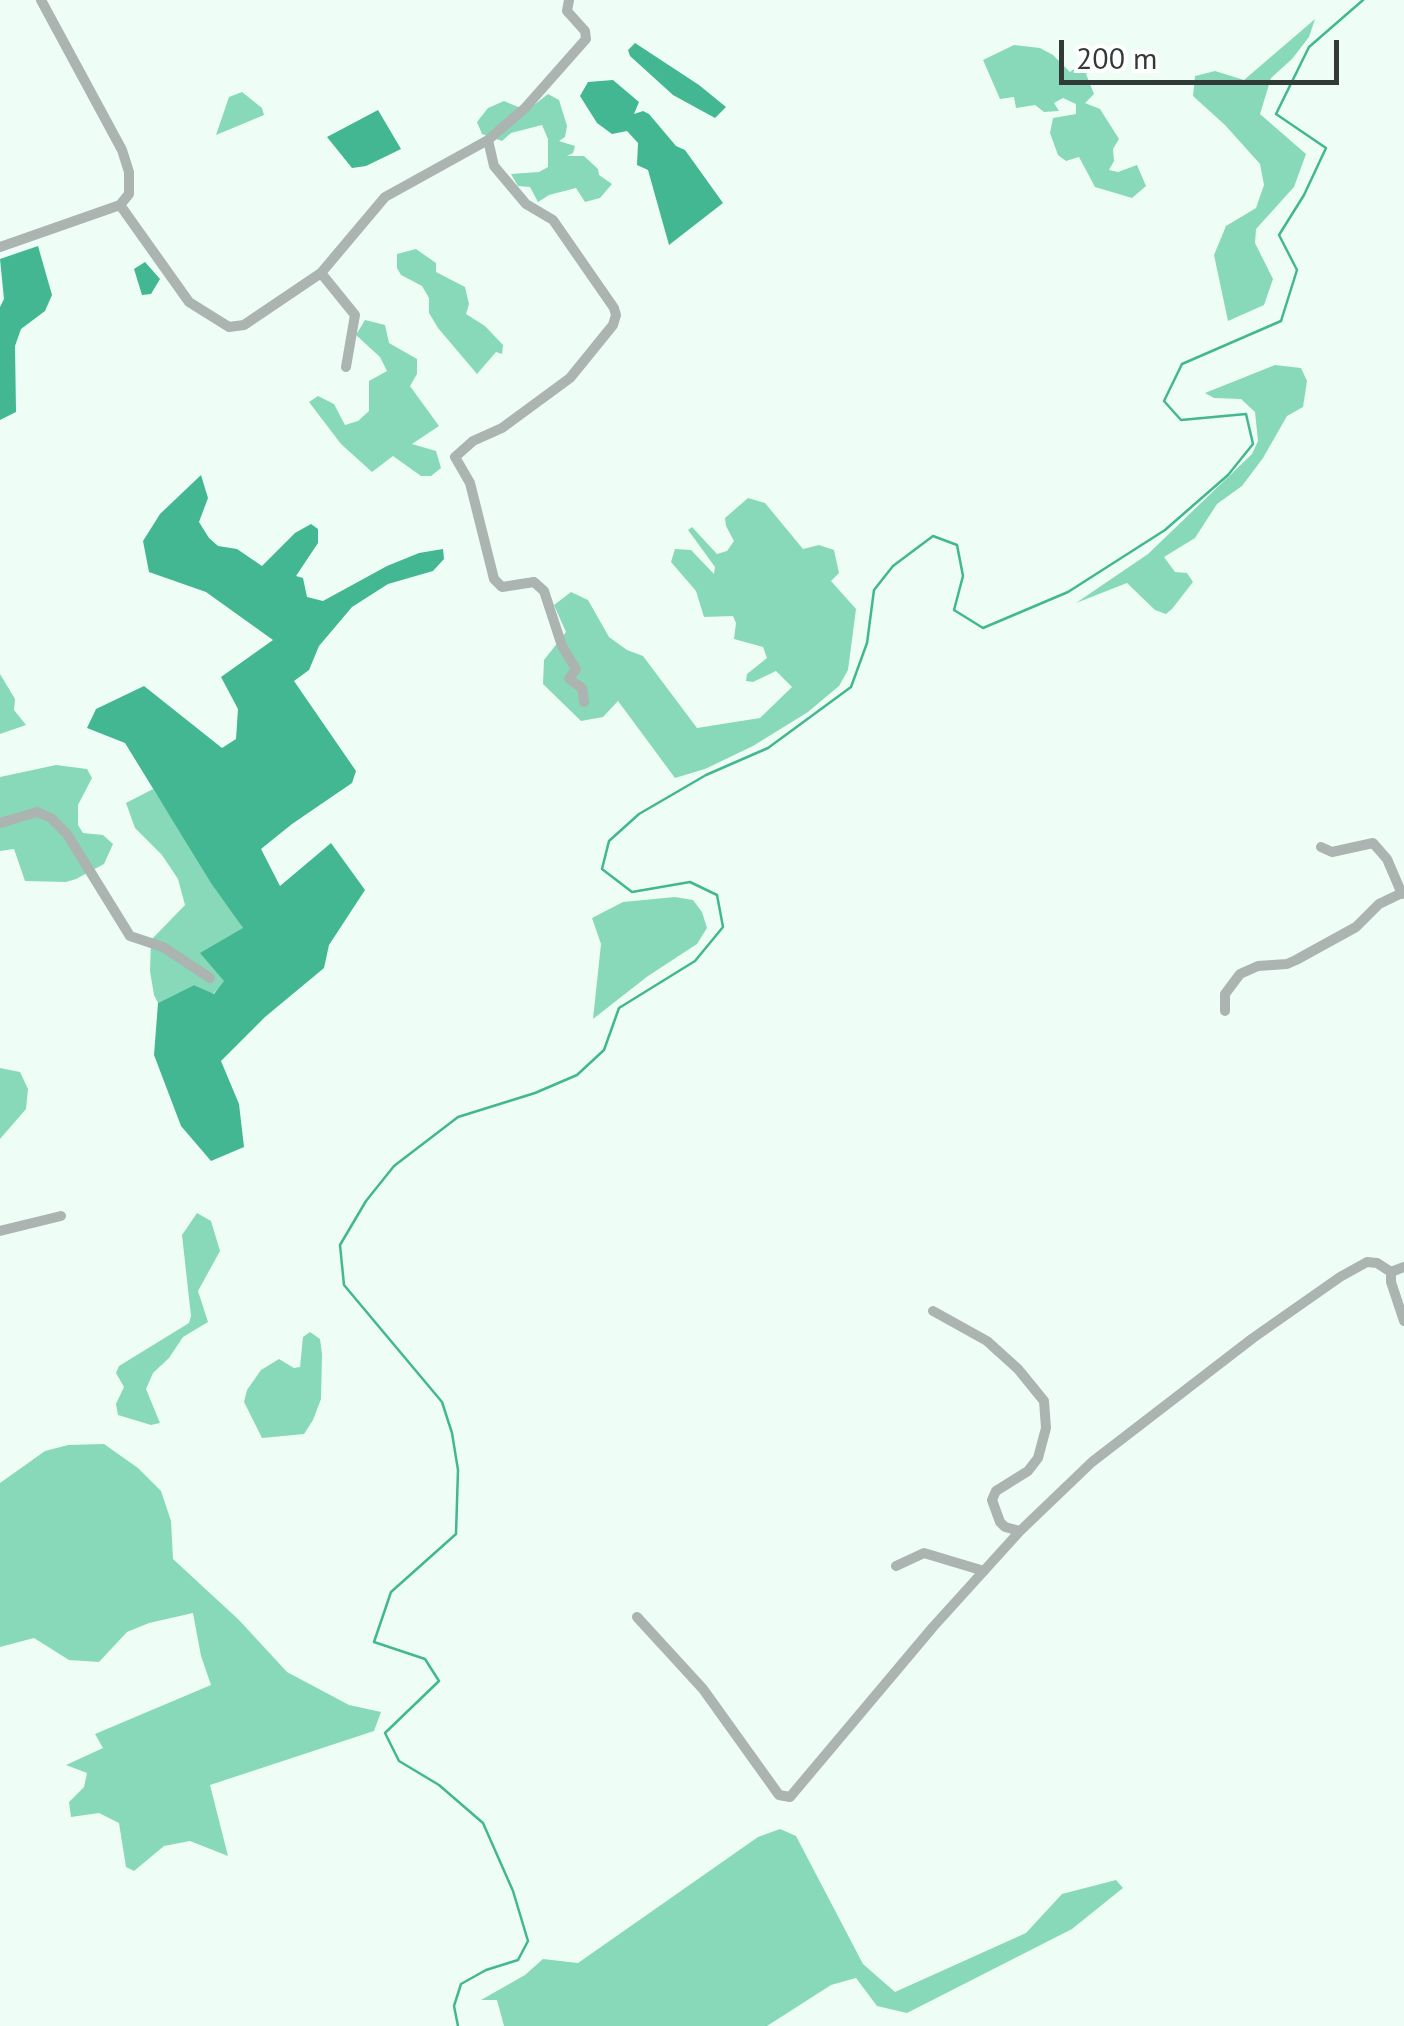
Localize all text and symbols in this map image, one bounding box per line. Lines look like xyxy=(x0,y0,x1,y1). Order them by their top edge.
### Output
scale bar xyxy=(1064,20,1344,82)
text: 200 m xyxy=(1076,38,1157,77)

